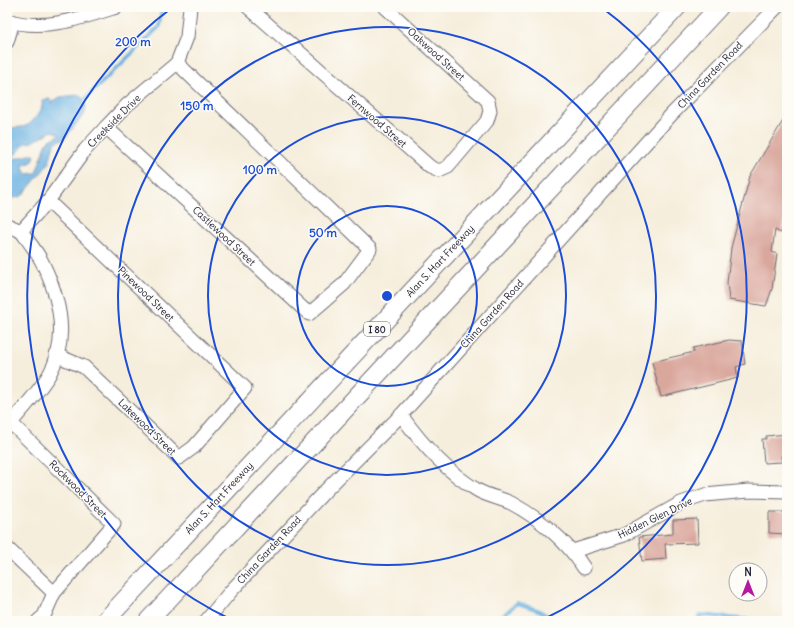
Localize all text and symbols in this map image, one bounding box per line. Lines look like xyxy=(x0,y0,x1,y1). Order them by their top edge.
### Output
street label: Oakwood Street xyxy=(405,25,468,84)
text: 200 m xyxy=(115,34,151,49)
street label: China Garden Road xyxy=(675,39,745,111)
street label: Creekside Drive xyxy=(85,92,143,150)
street label: Fernwood Street xyxy=(345,92,410,151)
text: 150 m xyxy=(181,98,214,113)
text: 100 m xyxy=(243,162,277,177)
street label: Castlewood Street xyxy=(190,203,259,269)
street label: Alan S. Hart Freeway xyxy=(403,222,477,300)
text: 50 m xyxy=(309,225,338,240)
street label: Pinewood Street xyxy=(115,264,177,325)
street label: China Garden Road xyxy=(458,277,526,351)
centre of rings xyxy=(380,289,394,303)
road number: I 80 xyxy=(364,322,390,336)
street label: Lakewood Street xyxy=(115,396,179,458)
street label: Rockwood Street xyxy=(46,457,110,521)
street label: Alan S. Hart Freeway xyxy=(182,459,256,537)
street label: Hidden Glen Drive xyxy=(616,494,694,542)
street label: China Garden Road xyxy=(234,513,304,587)
north arrow xyxy=(728,562,768,602)
text: N xyxy=(744,565,752,579)

